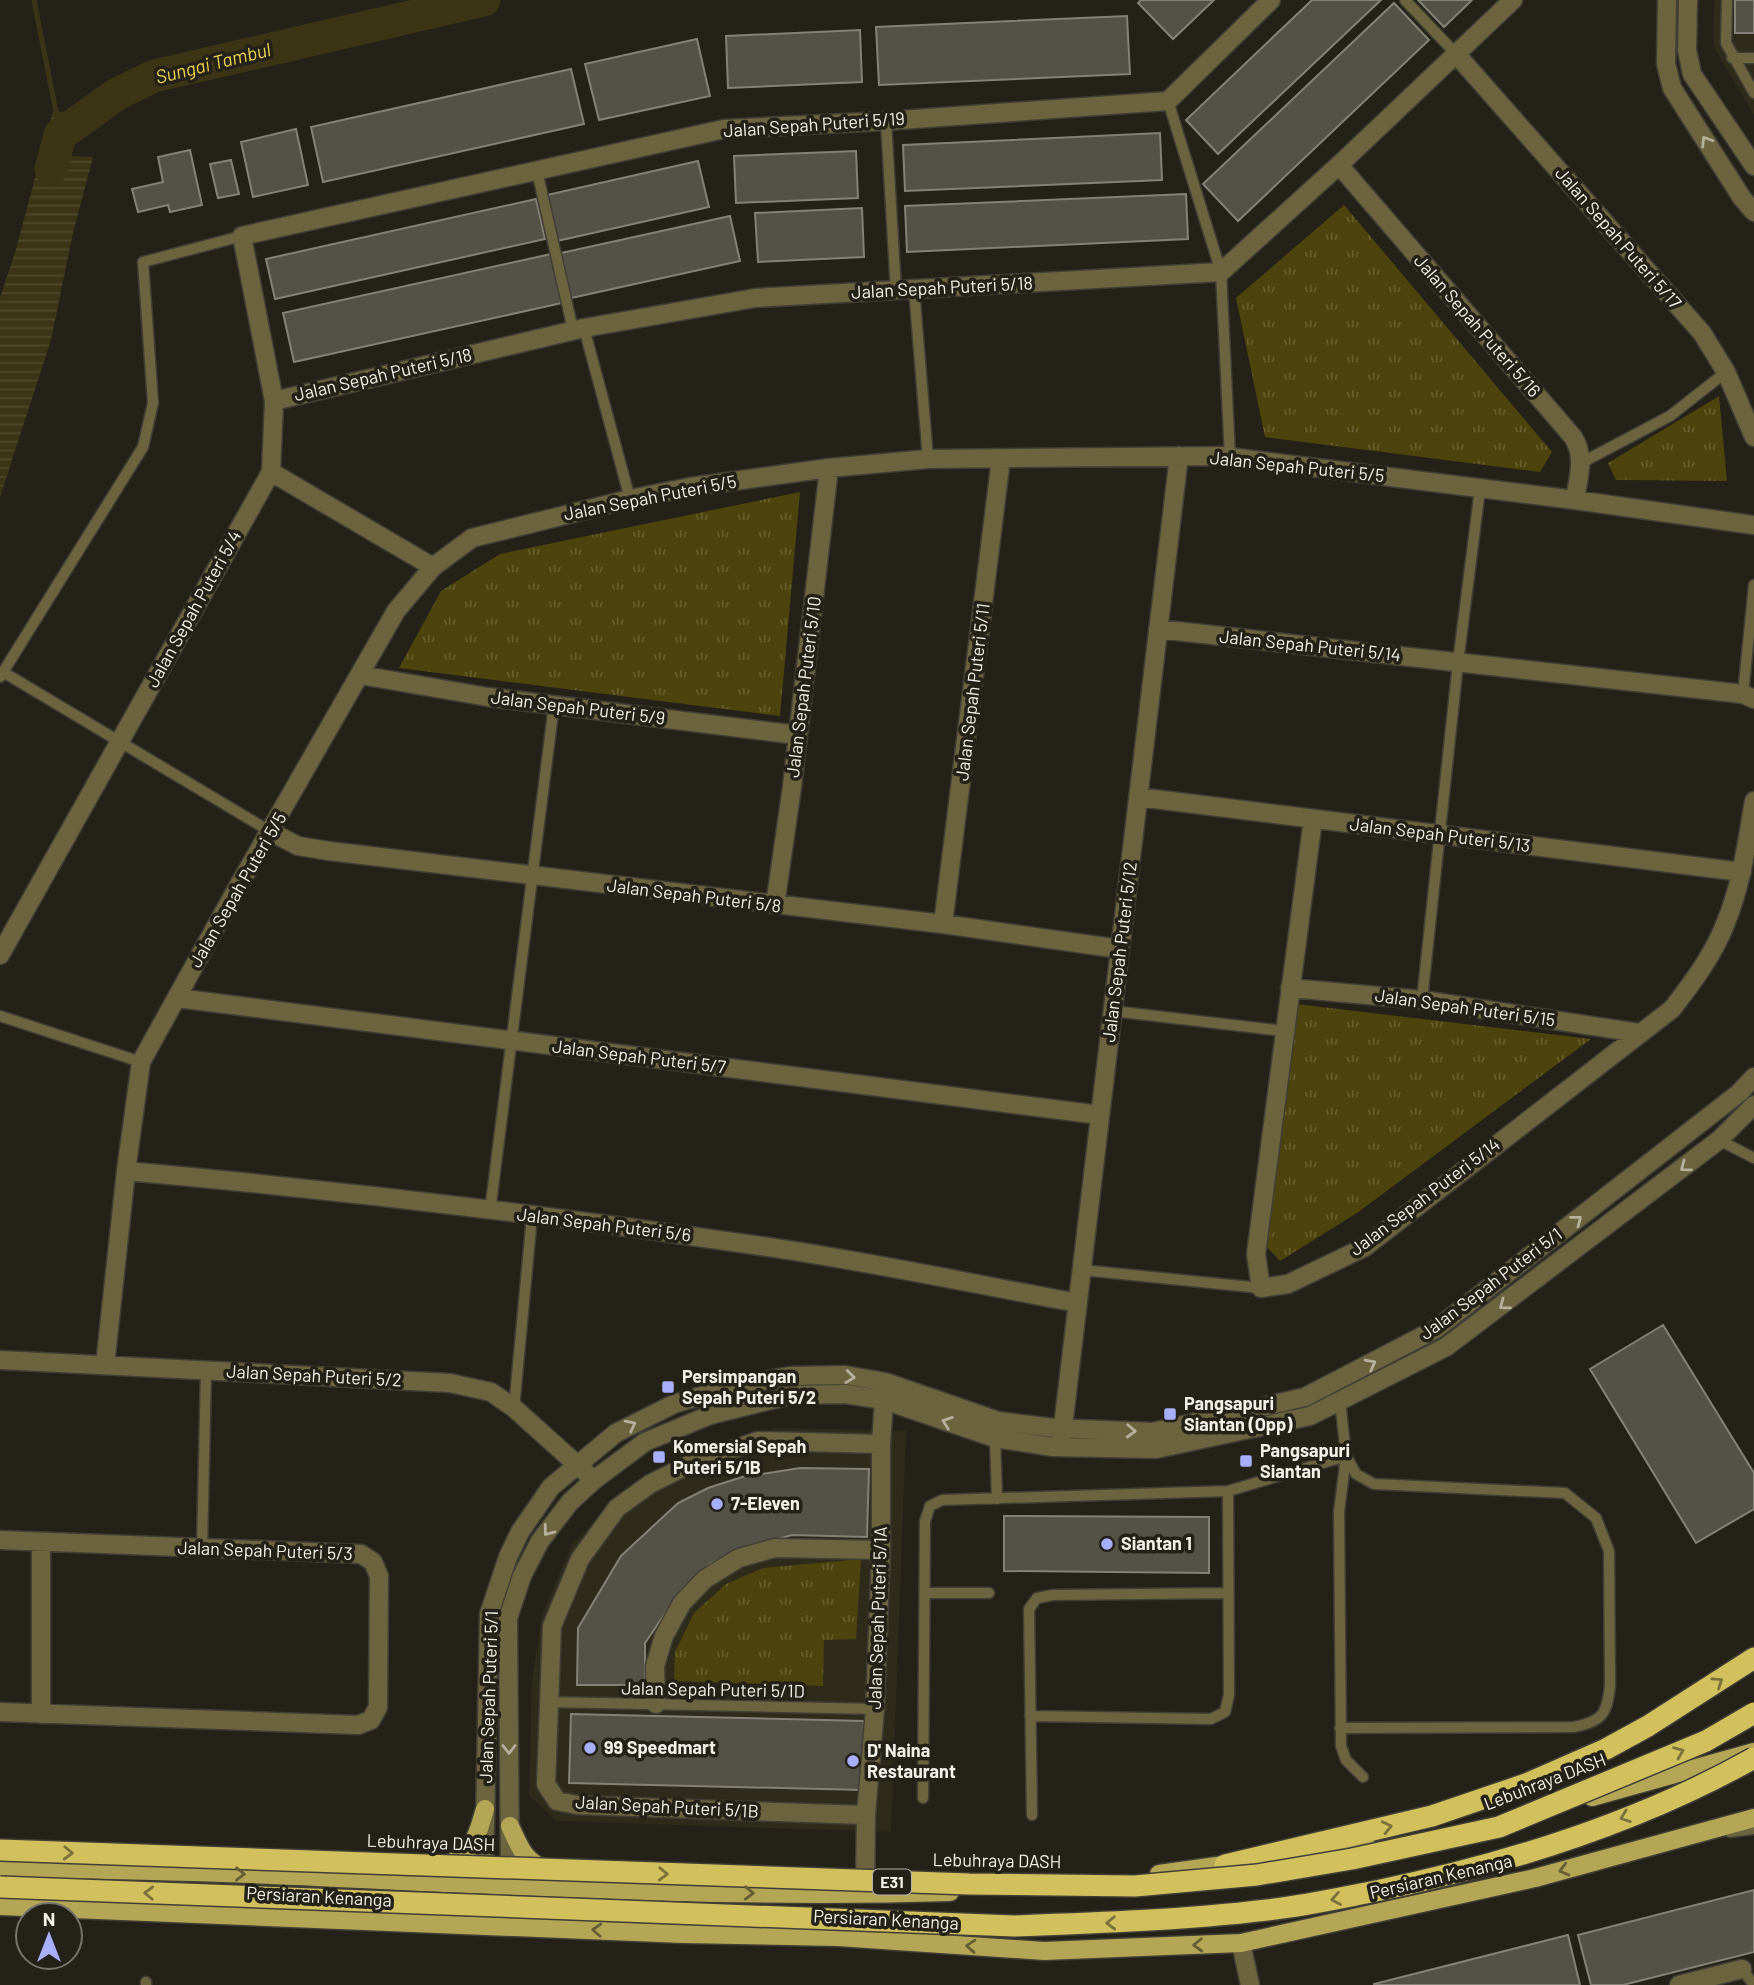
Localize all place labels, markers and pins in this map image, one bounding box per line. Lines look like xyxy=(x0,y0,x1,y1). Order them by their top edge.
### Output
place label: Persimpangan Sepah Puteri 5/2 xyxy=(682,1365,816,1408)
marker: Persimpangan Sepah Puteri 5/2 xyxy=(660,1379,676,1395)
place label: Pangsapuri Siantan (Opp) xyxy=(1184,1392,1293,1435)
marker: Pangsapuri Siantan (Opp) xyxy=(1162,1406,1178,1422)
place label: Komersial Sepah Puteri 5/1B xyxy=(673,1435,806,1478)
place label: Pangsapuri Siantan xyxy=(1260,1439,1350,1482)
marker: Komersial Sepah Puteri 5/1B xyxy=(651,1449,667,1465)
marker: Pangsapuri Siantan xyxy=(1238,1453,1254,1469)
place label: 7-Eleven xyxy=(731,1492,800,1514)
marker: 7-Eleven xyxy=(709,1496,725,1512)
place label: Siantan 1 xyxy=(1121,1532,1192,1554)
marker: Siantan 1 xyxy=(1099,1536,1115,1552)
place label: 99 Speedmart xyxy=(604,1736,716,1758)
place label: D' Naina Restaurant xyxy=(867,1739,956,1782)
marker: 99 Speedmart xyxy=(582,1740,598,1756)
marker: D' Naina Restaurant xyxy=(845,1753,861,1769)

